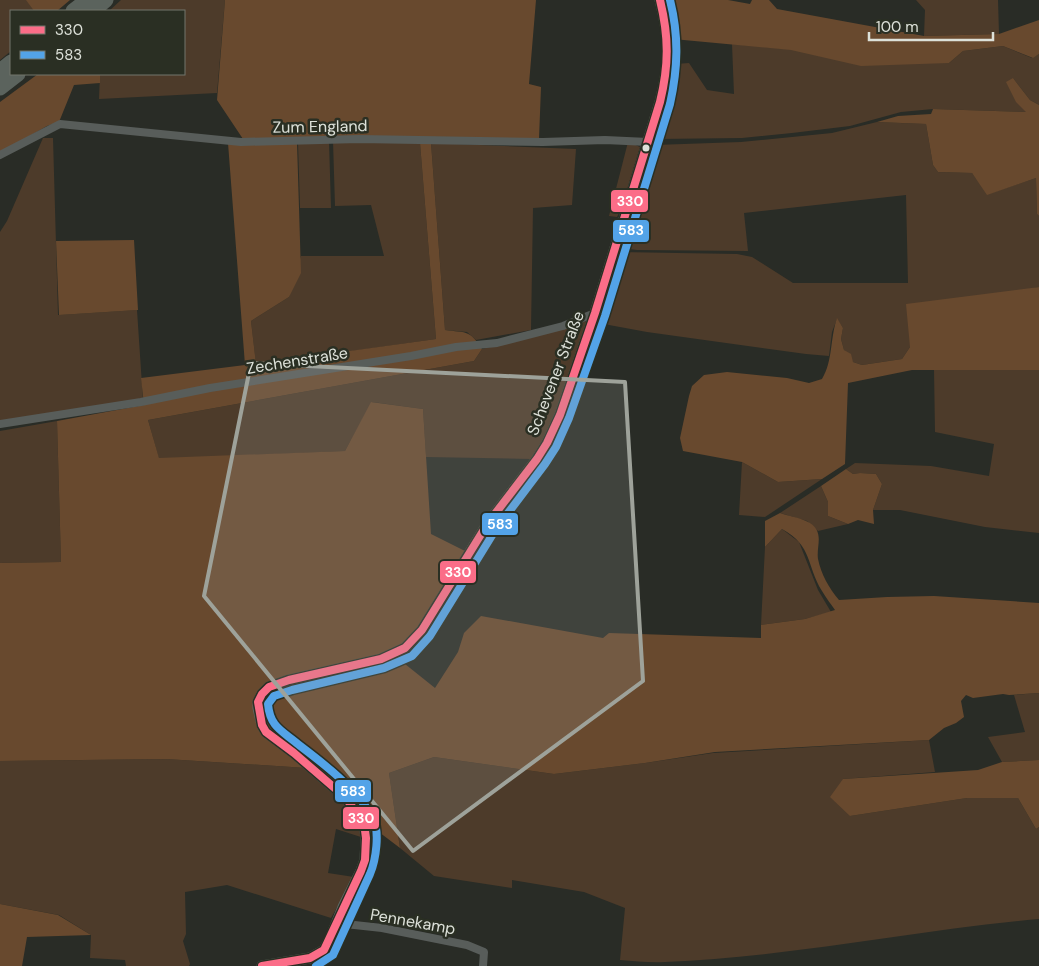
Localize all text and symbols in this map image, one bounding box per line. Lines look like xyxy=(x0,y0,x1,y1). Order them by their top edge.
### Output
legend xyxy=(10,10,185,75)
scale bar xyxy=(869,10,993,42)
text: 100 m xyxy=(876,17,919,37)
text: 330 xyxy=(55,20,83,40)
text: 583 xyxy=(55,45,82,65)
street label: Zum England xyxy=(272,115,368,138)
unlabelled marker xyxy=(641,143,651,153)
line badge: 330 xyxy=(610,189,649,213)
text: 330 xyxy=(617,192,644,210)
line badge: 583 xyxy=(612,219,650,243)
text: 583 xyxy=(618,221,644,239)
street label: Schevener Straße xyxy=(522,308,589,438)
street label: Zechenstraße xyxy=(245,342,349,379)
line badge: 583 xyxy=(481,512,519,536)
text: 583 xyxy=(487,515,513,533)
line badge: 330 xyxy=(439,560,477,584)
text: 330 xyxy=(445,563,472,581)
line badge: 583 xyxy=(334,779,372,803)
text: 583 xyxy=(340,782,366,800)
line badge: 330 xyxy=(342,806,380,830)
text: 330 xyxy=(348,809,375,827)
street label: Pennekamp xyxy=(369,904,457,939)

